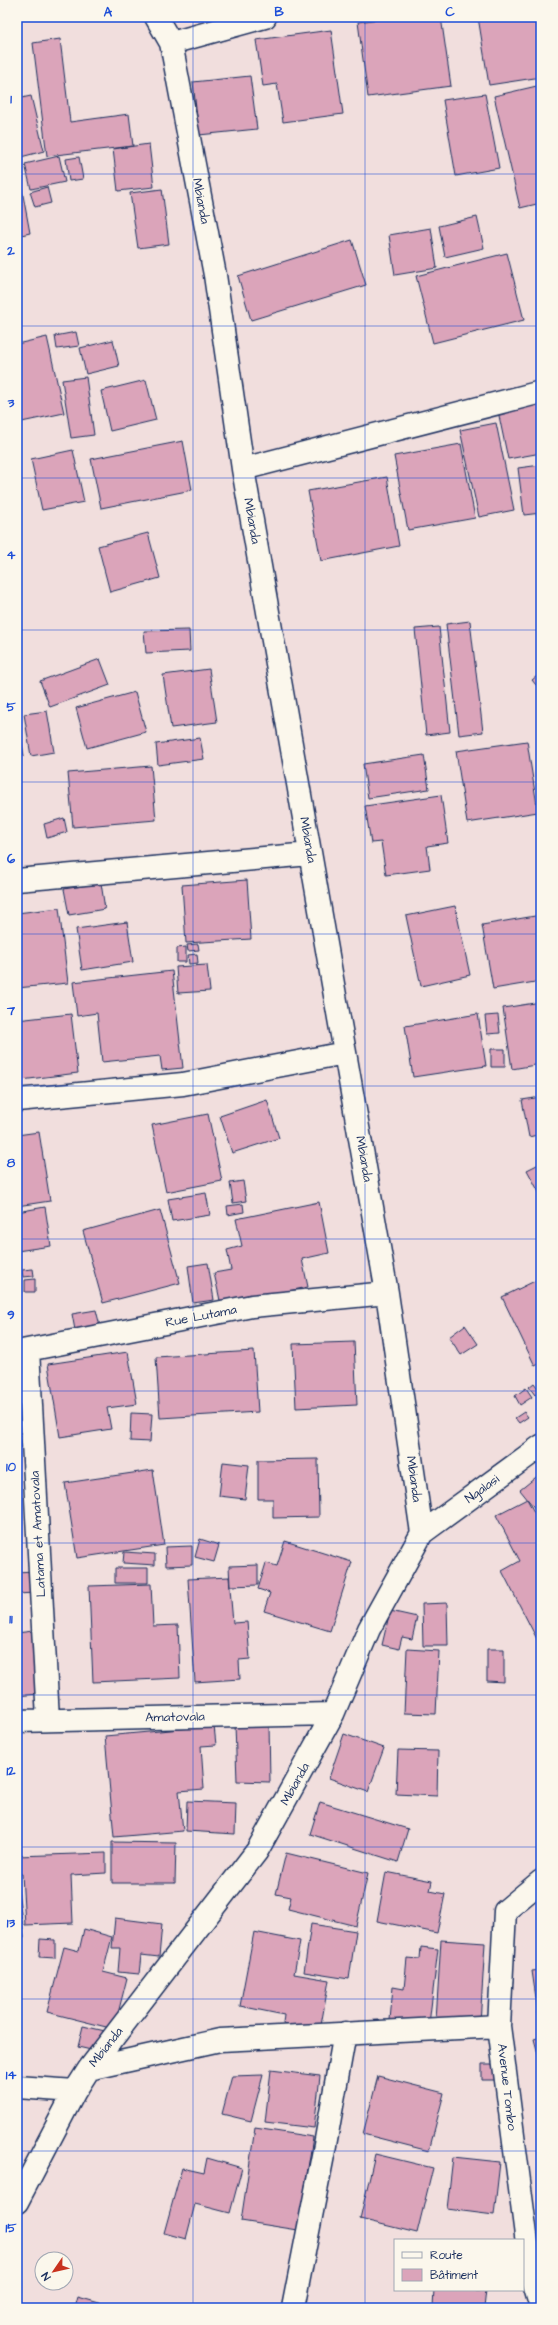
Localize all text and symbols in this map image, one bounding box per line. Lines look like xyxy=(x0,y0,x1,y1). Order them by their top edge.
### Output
text: A xyxy=(104,3,113,21)
text: B xyxy=(274,3,284,21)
text: C xyxy=(445,3,455,21)
text: 1 xyxy=(10,90,12,108)
street label: Mbianda xyxy=(188,176,214,226)
text: 2 xyxy=(6,242,15,260)
text: 3 xyxy=(7,394,15,412)
street label: Mbianda xyxy=(239,497,265,546)
text: 4 xyxy=(7,546,16,564)
text: 5 xyxy=(6,698,16,716)
street label: Mbianda xyxy=(295,816,321,865)
text: 6 xyxy=(7,850,16,868)
text: 7 xyxy=(6,1002,16,1020)
street label: Mbianda xyxy=(351,1135,377,1184)
text: 8 xyxy=(7,1154,16,1172)
street label: Rue Lutama xyxy=(164,1300,239,1332)
text: 9 xyxy=(7,1306,15,1324)
street label: Mbianda xyxy=(402,1455,426,1504)
text: 10 xyxy=(6,1458,17,1476)
street label: Latama et Amatovala xyxy=(26,1470,50,1598)
street label: Ngalasi xyxy=(461,1470,504,1508)
text: 11 xyxy=(9,1610,13,1628)
street label: Amatovala xyxy=(145,1707,205,1727)
street label: Mbianda xyxy=(276,1759,314,1809)
text: 12 xyxy=(6,1762,16,1780)
text: 13 xyxy=(7,1914,16,1932)
street label: Mbianda xyxy=(85,2023,128,2071)
street label: Avenue Tombo xyxy=(493,2042,521,2132)
text: 14 xyxy=(6,2066,16,2084)
text: 15 xyxy=(6,2219,17,2237)
legend xyxy=(394,2239,524,2291)
text: Route xyxy=(430,2247,463,2264)
north arrow xyxy=(34,2251,74,2291)
text: Bâtiment xyxy=(430,2267,478,2284)
text: N xyxy=(38,2269,54,2283)

